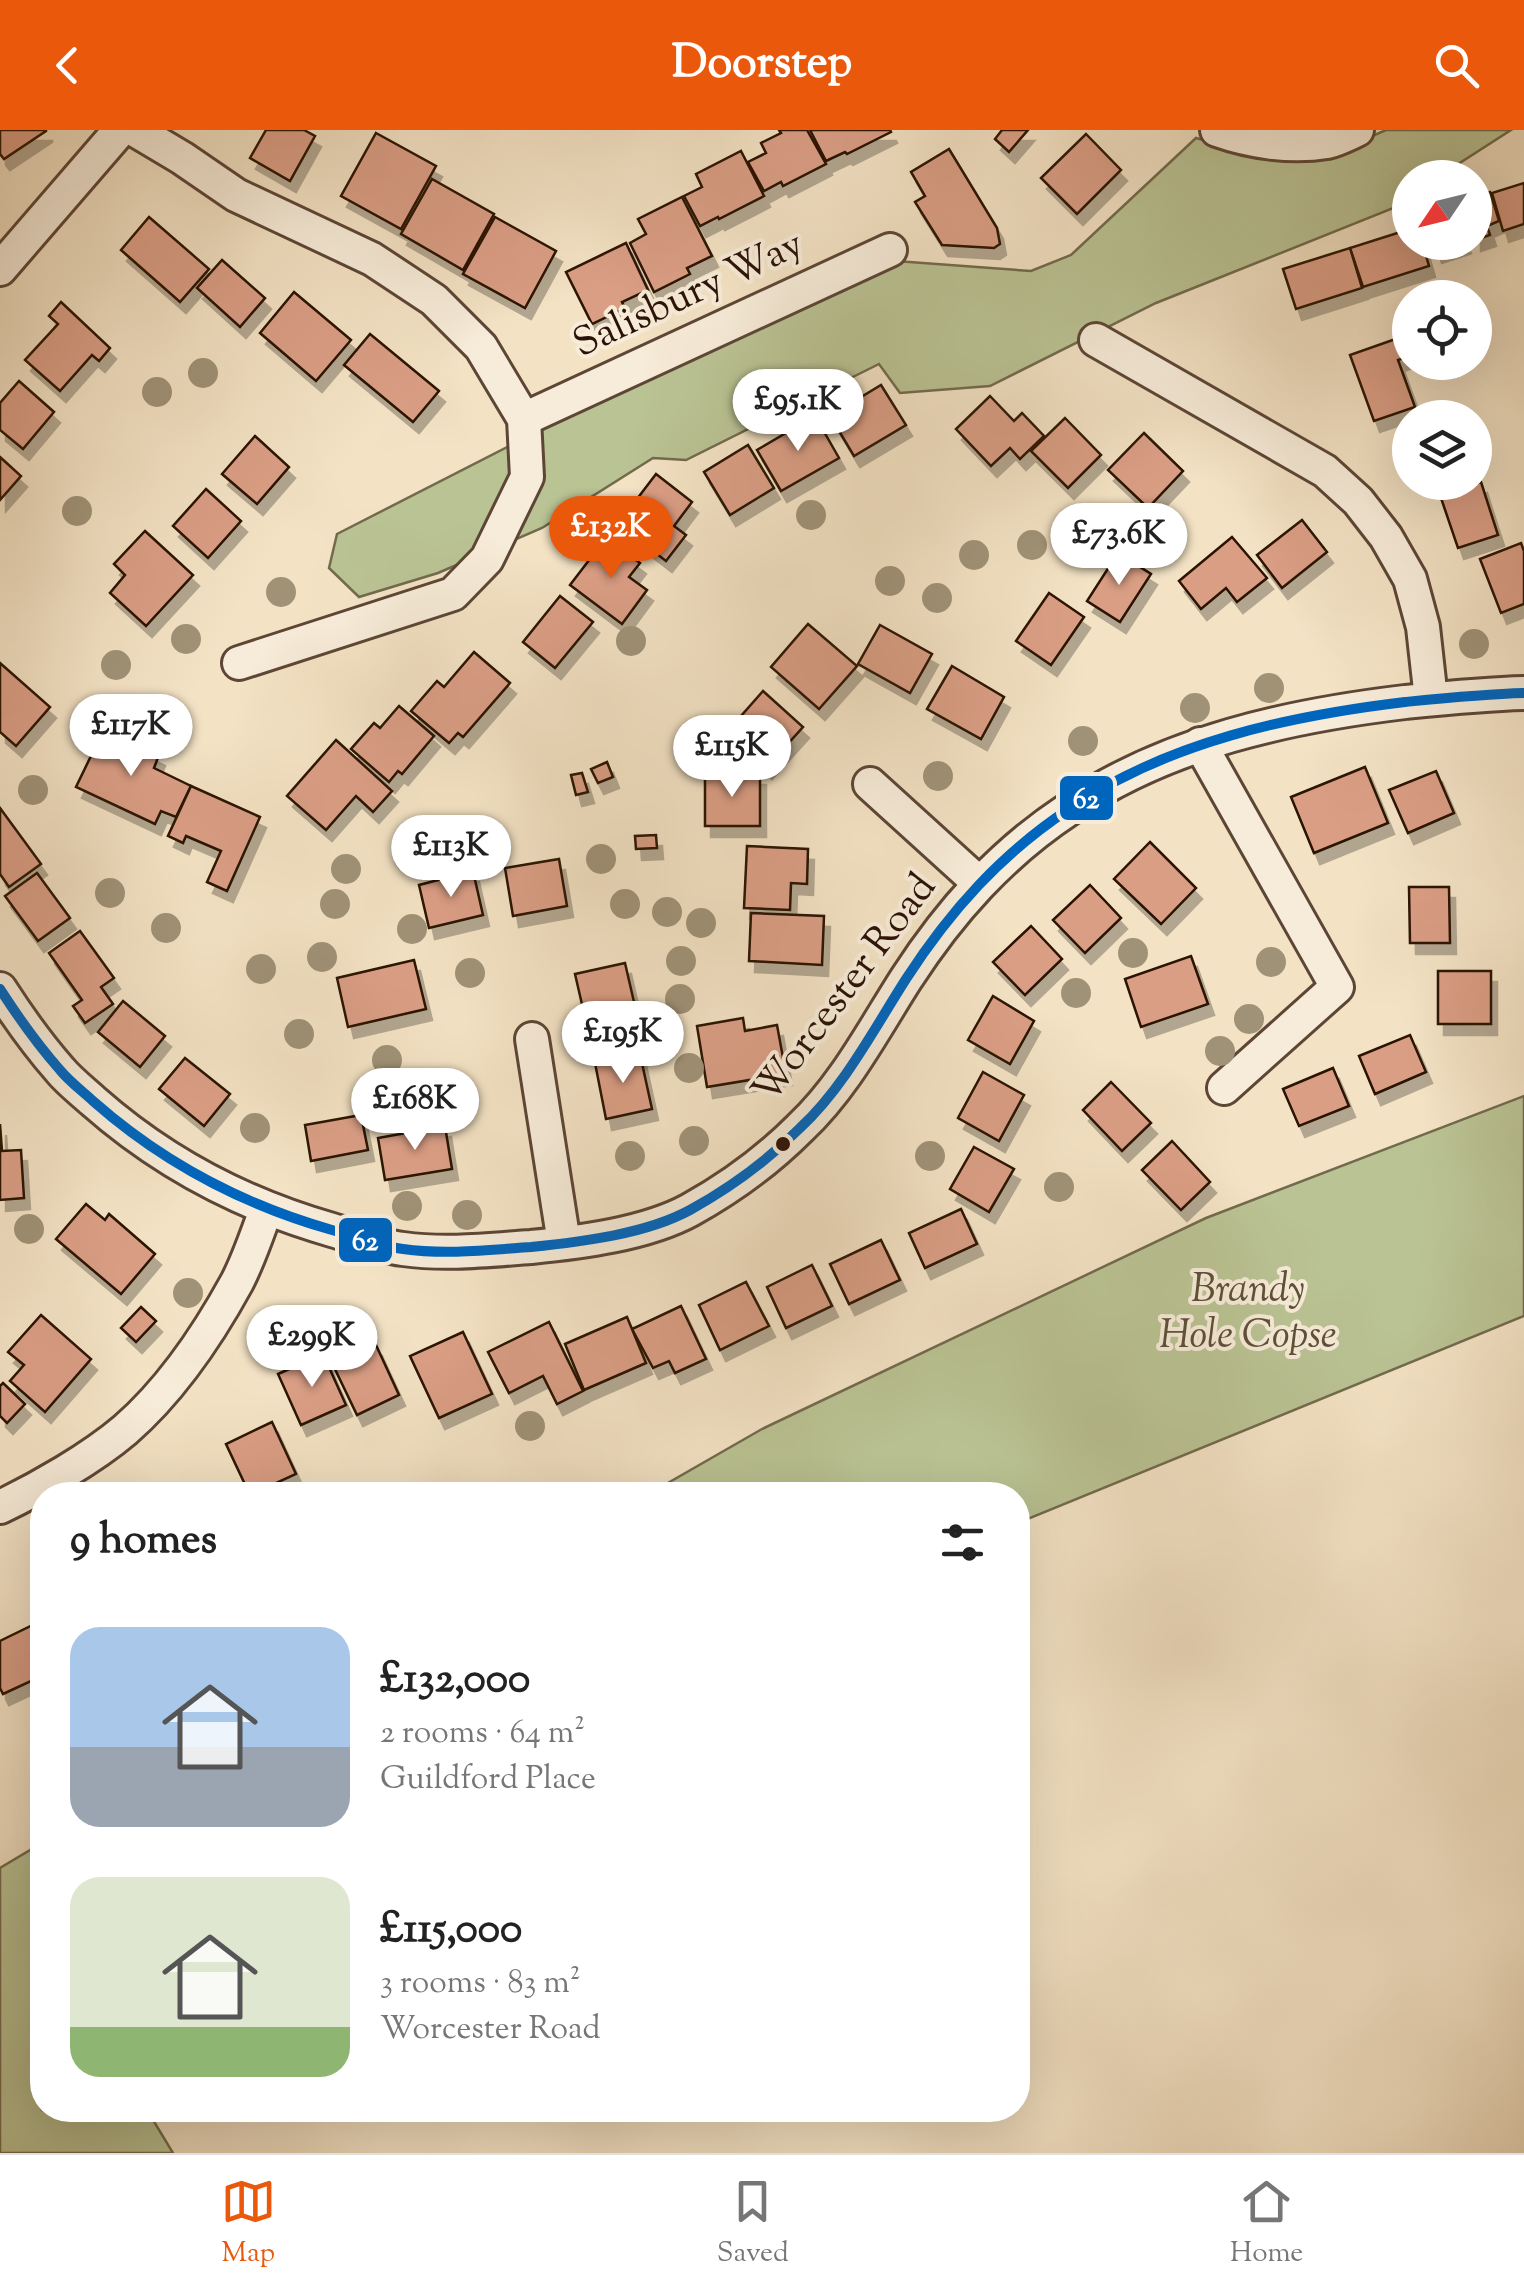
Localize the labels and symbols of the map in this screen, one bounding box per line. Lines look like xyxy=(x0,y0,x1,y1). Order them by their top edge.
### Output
north arrow xyxy=(1392,160,1492,260)
street label: Salisbury Way xyxy=(564,218,814,374)
pin: £95.1K xyxy=(717,369,879,454)
pin: £132K xyxy=(541,496,681,581)
pin: £73.6K xyxy=(1038,503,1200,588)
pin: £117K xyxy=(61,694,201,779)
pin: £115K xyxy=(662,715,802,800)
line badge: 62 xyxy=(1058,774,1115,822)
text: 62 xyxy=(1073,781,1100,821)
pin: £113K xyxy=(381,815,521,900)
street label: Worcester Road xyxy=(740,863,952,1117)
pin: £195K xyxy=(553,1001,693,1086)
pin: £168K xyxy=(345,1068,485,1153)
unlabelled marker xyxy=(773,1134,793,1154)
line badge: 62 xyxy=(337,1216,394,1264)
text: 62 xyxy=(352,1223,379,1263)
park label: Brandy Hole Copse xyxy=(1159,1263,1337,1366)
pin: £299K xyxy=(242,1305,382,1390)

